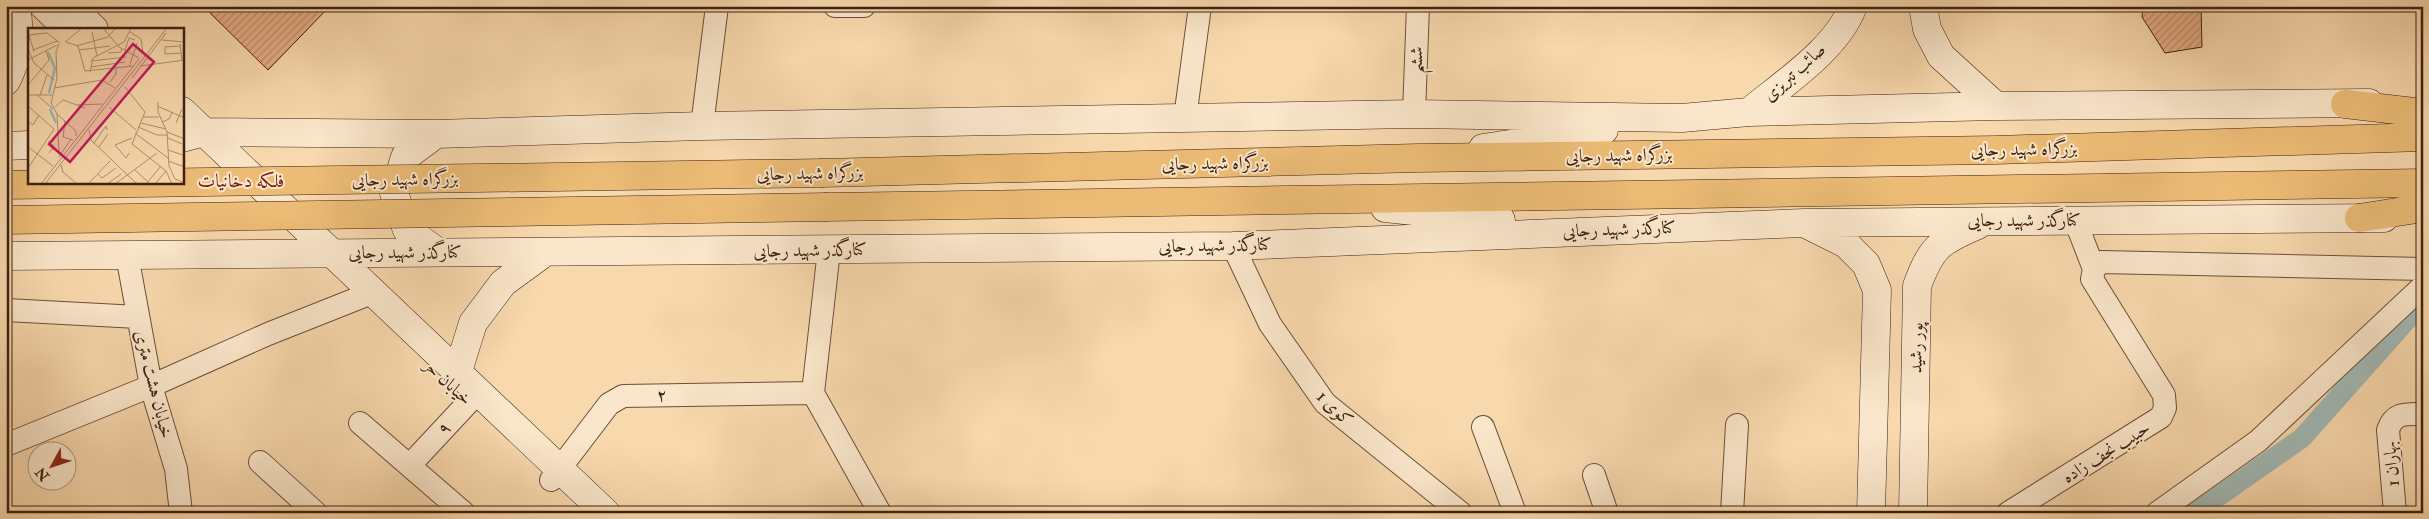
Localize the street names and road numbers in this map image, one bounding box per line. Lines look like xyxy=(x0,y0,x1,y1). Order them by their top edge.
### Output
street label: صائب تبریزی xyxy=(1758,38,1831,107)
street label: ششم xyxy=(1405,46,1434,74)
street label: بزرگراه شهید رجایی xyxy=(1971,136,2077,162)
street label: بزرگراه شهید رجایی xyxy=(1566,142,1672,168)
street label: بزرگراه شهید رجایی xyxy=(1162,150,1268,176)
street label: بزرگراه شهید رجایی xyxy=(757,160,863,186)
street label: بزرگراه شهید رجایی xyxy=(352,166,458,192)
street label: کنارگذر شهید رجایی xyxy=(1967,207,2081,232)
street label: کنارگذر شهید رجایی xyxy=(1562,214,1676,243)
street label: کنارگذر شهید رجایی xyxy=(1158,231,1272,258)
street label: کنارگذر شهید رجایی xyxy=(753,236,867,263)
street label: کنارگذر شهید رجایی xyxy=(348,239,462,264)
street label: پور رشید xyxy=(1905,321,1929,374)
street label: خیابان هشت متری xyxy=(129,328,178,441)
street label: خیابان حر xyxy=(417,353,477,410)
street label: ۲ xyxy=(657,384,667,407)
street label: کوی 1 xyxy=(1312,385,1358,431)
street label: حبیب نجف زاده xyxy=(2058,416,2155,489)
street label: ۹ xyxy=(432,417,456,440)
street label: بهاران 1 xyxy=(2378,440,2405,488)

